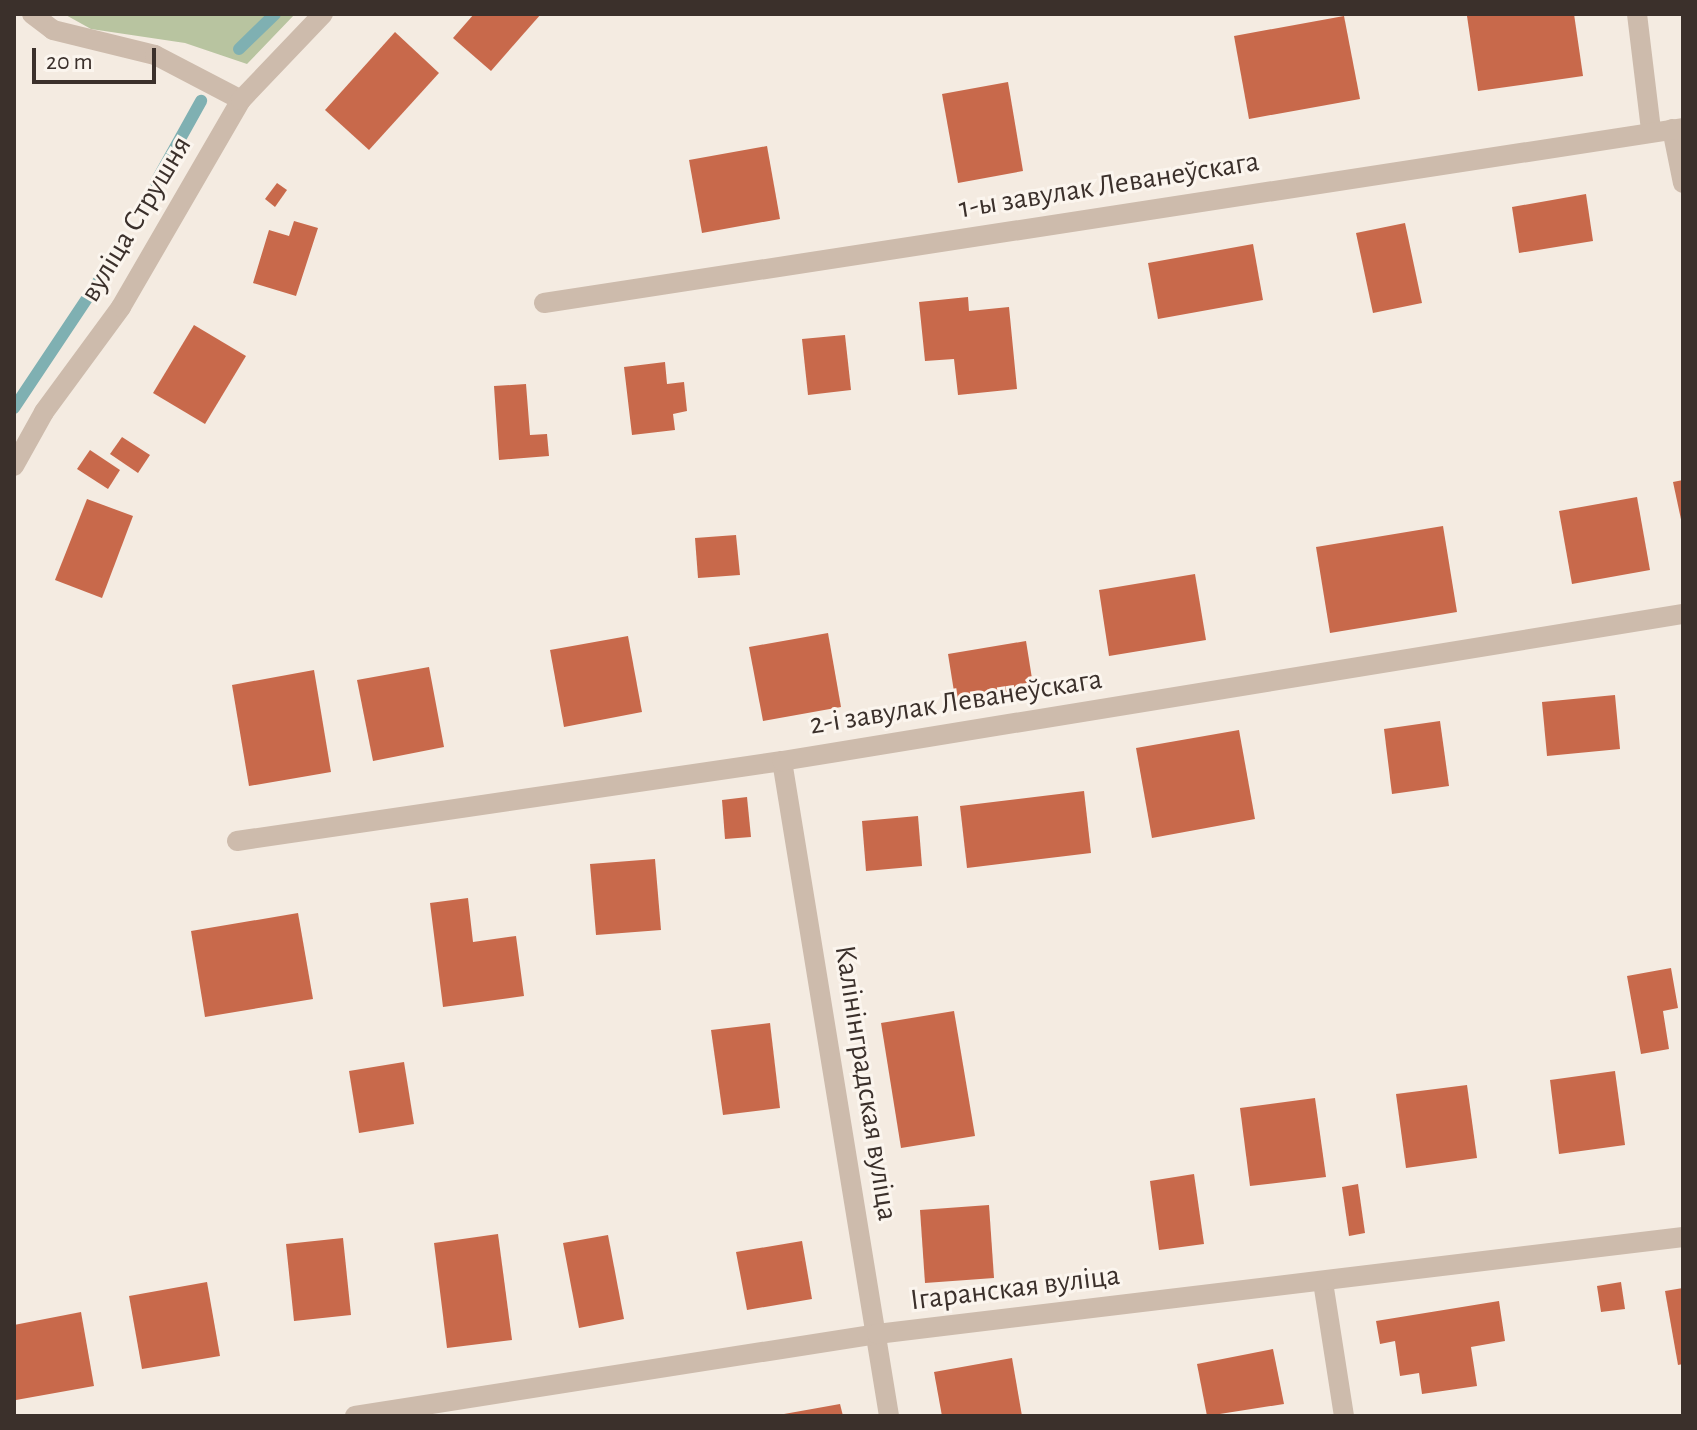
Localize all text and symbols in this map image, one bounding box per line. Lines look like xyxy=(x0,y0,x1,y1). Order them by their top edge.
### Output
scale bar xyxy=(36,32,160,82)
text: 20 m xyxy=(46,50,93,74)
street label: вуліца Струшня xyxy=(72,130,200,308)
street label: 1-ы завулак Леванеўскага xyxy=(956,143,1262,227)
street label: 2-і завулак Леванеўскага xyxy=(807,661,1105,743)
street label: Калінінградская вуліца xyxy=(826,943,906,1223)
street label: Ігаранская вуліца xyxy=(908,1257,1122,1319)

